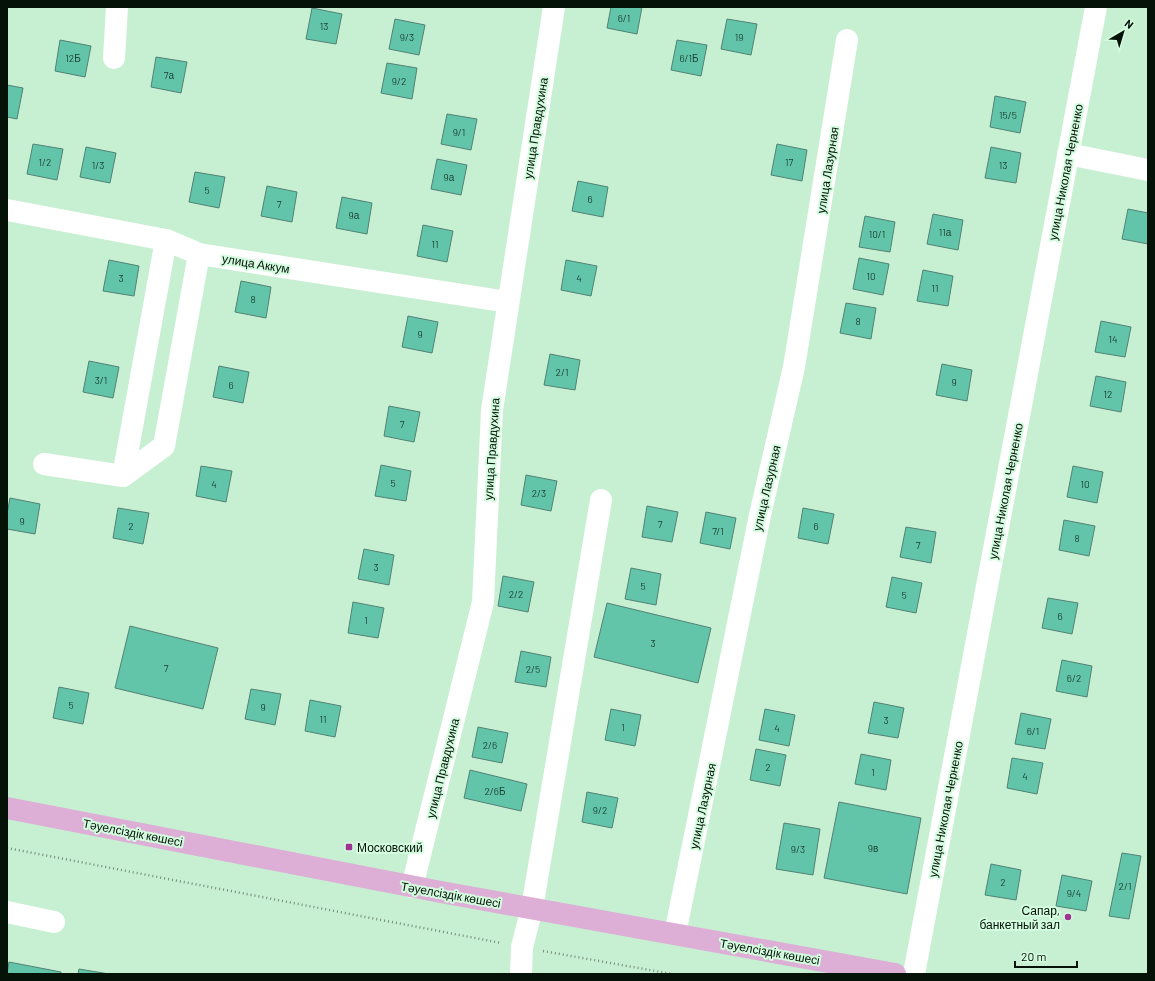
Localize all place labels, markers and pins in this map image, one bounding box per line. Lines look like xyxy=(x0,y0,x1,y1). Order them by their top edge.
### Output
place label: Московский xyxy=(357,840,423,854)
marker: Московский xyxy=(344,842,354,852)
place label: Сапар, банкетный зал xyxy=(979,903,1060,931)
marker: Сапар, банкетный зал xyxy=(1063,912,1073,922)

